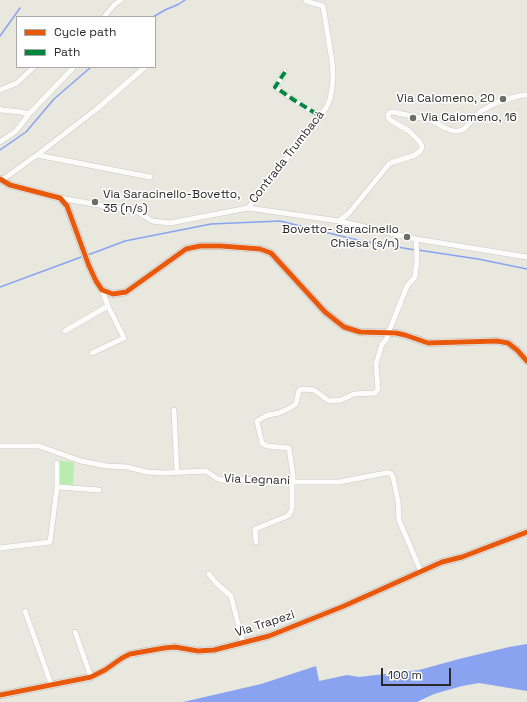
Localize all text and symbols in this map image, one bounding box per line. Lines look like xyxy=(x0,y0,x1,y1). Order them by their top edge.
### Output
legend xyxy=(16,16,156,68)
text: Cycle path xyxy=(54,24,116,40)
text: Path xyxy=(54,44,80,60)
place label: Via Calomeno, 20 xyxy=(397,92,495,106)
marker: Via Calomeno, 20 xyxy=(498,94,508,104)
street label: Contrada Trumbacà xyxy=(246,108,328,206)
place label: Via Calomeno, 16 xyxy=(421,111,517,125)
marker: Via Calomeno, 16 xyxy=(408,113,418,123)
place label: Via Saracinello-Bovetto, 35 (n/s) xyxy=(103,188,240,216)
marker: Via Saracinello-Bovetto, 35 (n/s) xyxy=(90,197,100,207)
place label: Bovetto- Saracinello Chiesa (s/n) xyxy=(282,223,399,251)
marker: Bovetto- Saracinello Chiesa (s/n) xyxy=(402,232,412,242)
street label: Via Legnani xyxy=(224,472,290,488)
street label: Via Trapezi xyxy=(234,608,296,640)
scale bar xyxy=(383,660,453,686)
text: 100 m xyxy=(388,667,422,683)

